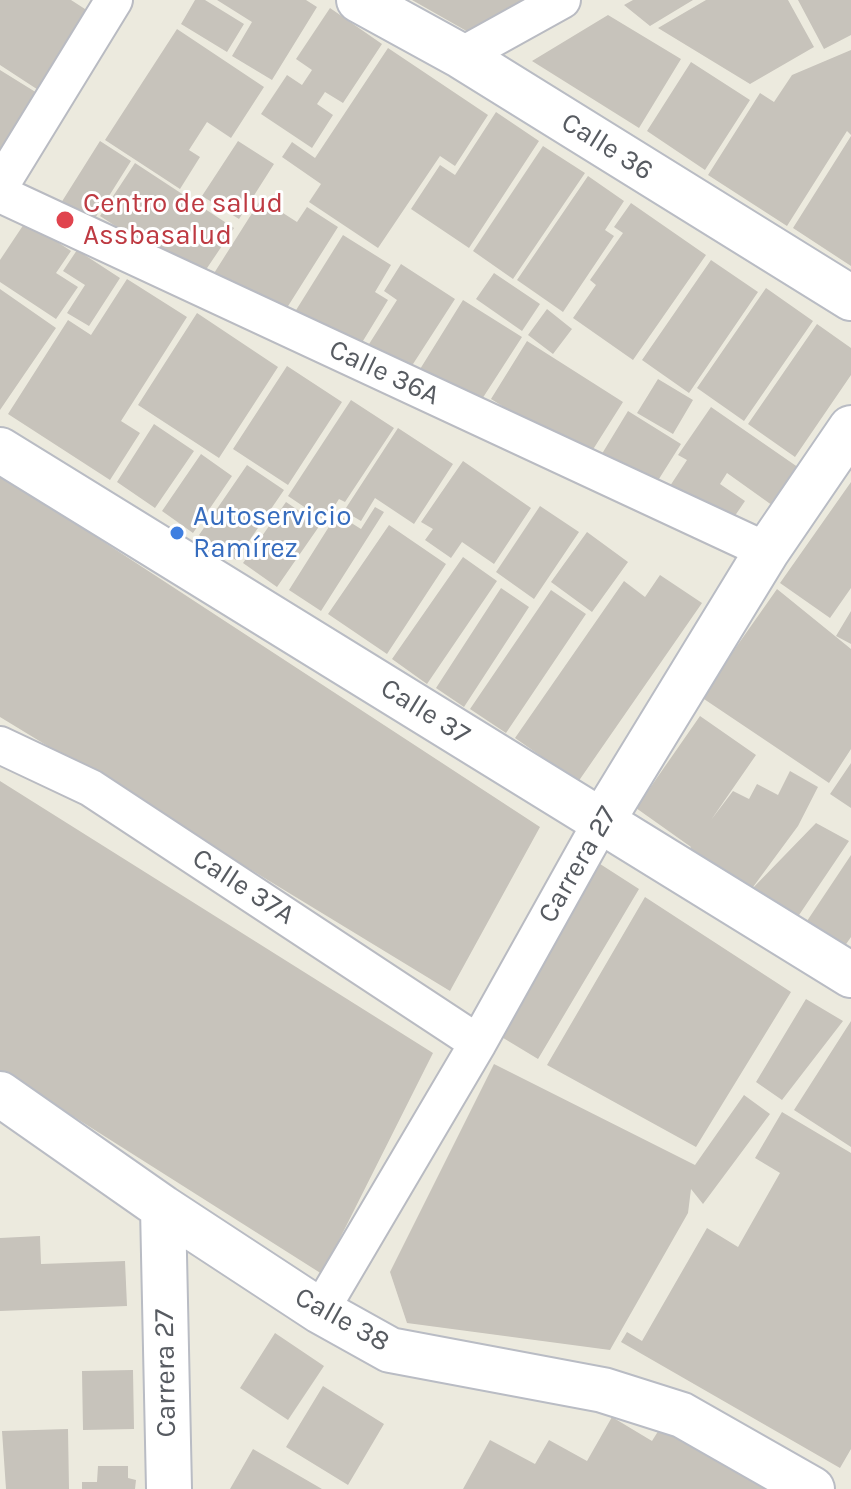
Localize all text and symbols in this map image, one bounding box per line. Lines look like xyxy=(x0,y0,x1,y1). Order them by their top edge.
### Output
street label: Calle 36 xyxy=(555,106,659,188)
place label: Centro de salud Assbasalud xyxy=(83,187,283,253)
marker: Centro de salud Assbasalud xyxy=(54,209,76,231)
street label: Calle 36A xyxy=(323,333,445,413)
place label: Autoservicio Ramírez xyxy=(193,500,352,566)
marker: Autoservicio Ramírez xyxy=(168,524,186,542)
street label: Calle 37 xyxy=(374,672,476,752)
street label: Carrera 27 xyxy=(531,801,625,929)
street label: Calle 37A xyxy=(186,842,300,932)
street label: Calle 38 xyxy=(289,1280,395,1360)
street label: Carrera 27 xyxy=(148,1308,184,1438)

